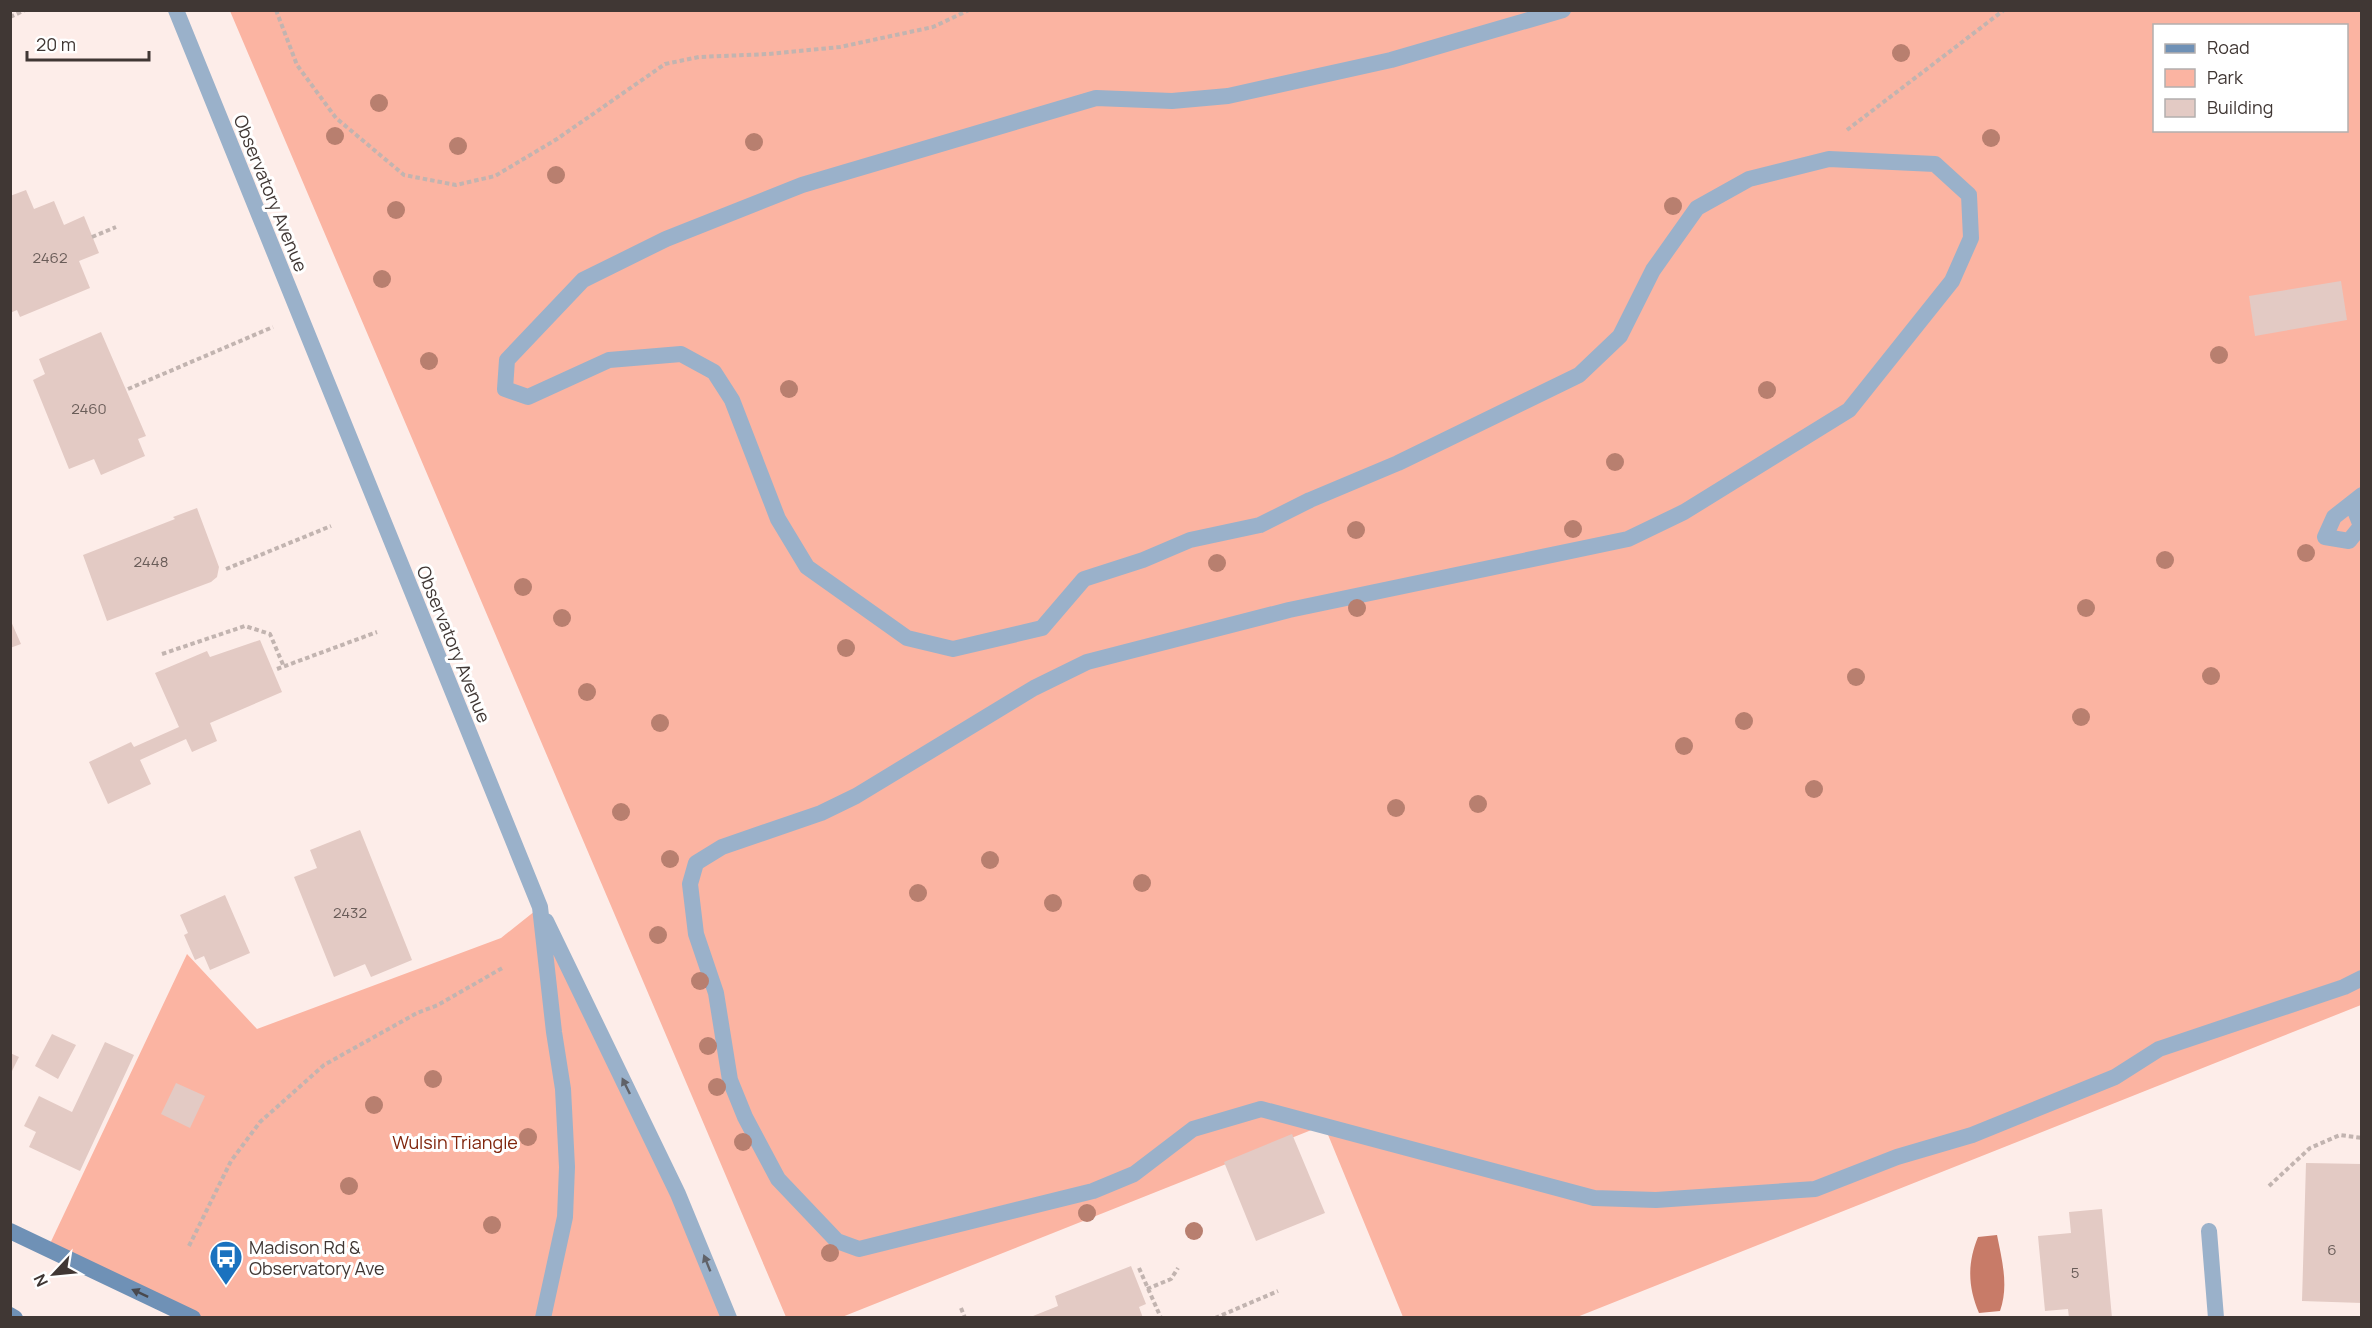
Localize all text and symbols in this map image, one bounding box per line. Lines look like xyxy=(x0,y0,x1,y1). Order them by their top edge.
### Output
scale bar xyxy=(27,24,148,62)
legend xyxy=(2153,24,2348,132)
text: 20 m xyxy=(36,32,76,56)
text: Road xyxy=(2207,35,2250,59)
text: Park xyxy=(2207,65,2244,89)
text: Building xyxy=(2207,95,2273,119)
street label: Observatory Avenue xyxy=(229,111,313,275)
house number: 2462 xyxy=(33,247,67,268)
house number: 2460 xyxy=(71,398,107,419)
house number: 2448 xyxy=(134,551,168,572)
street label: Observatory Avenue xyxy=(412,562,496,726)
house number: 2432 xyxy=(333,902,367,923)
one-way arrow xyxy=(621,1077,631,1094)
park label: Wulsin Triangle xyxy=(392,1130,518,1154)
place label: Madison Rd & Observatory Ave xyxy=(249,1235,385,1280)
bus stop icon: Madison Rd & Observatory Ave xyxy=(208,1239,244,1286)
house number: 6 xyxy=(2327,1239,2337,1260)
north arrow xyxy=(24,1244,84,1304)
one-way arrow xyxy=(702,1254,712,1272)
house number: 5 xyxy=(2071,1262,2079,1283)
text: N xyxy=(28,1271,53,1291)
one-way arrow xyxy=(131,1288,148,1297)

